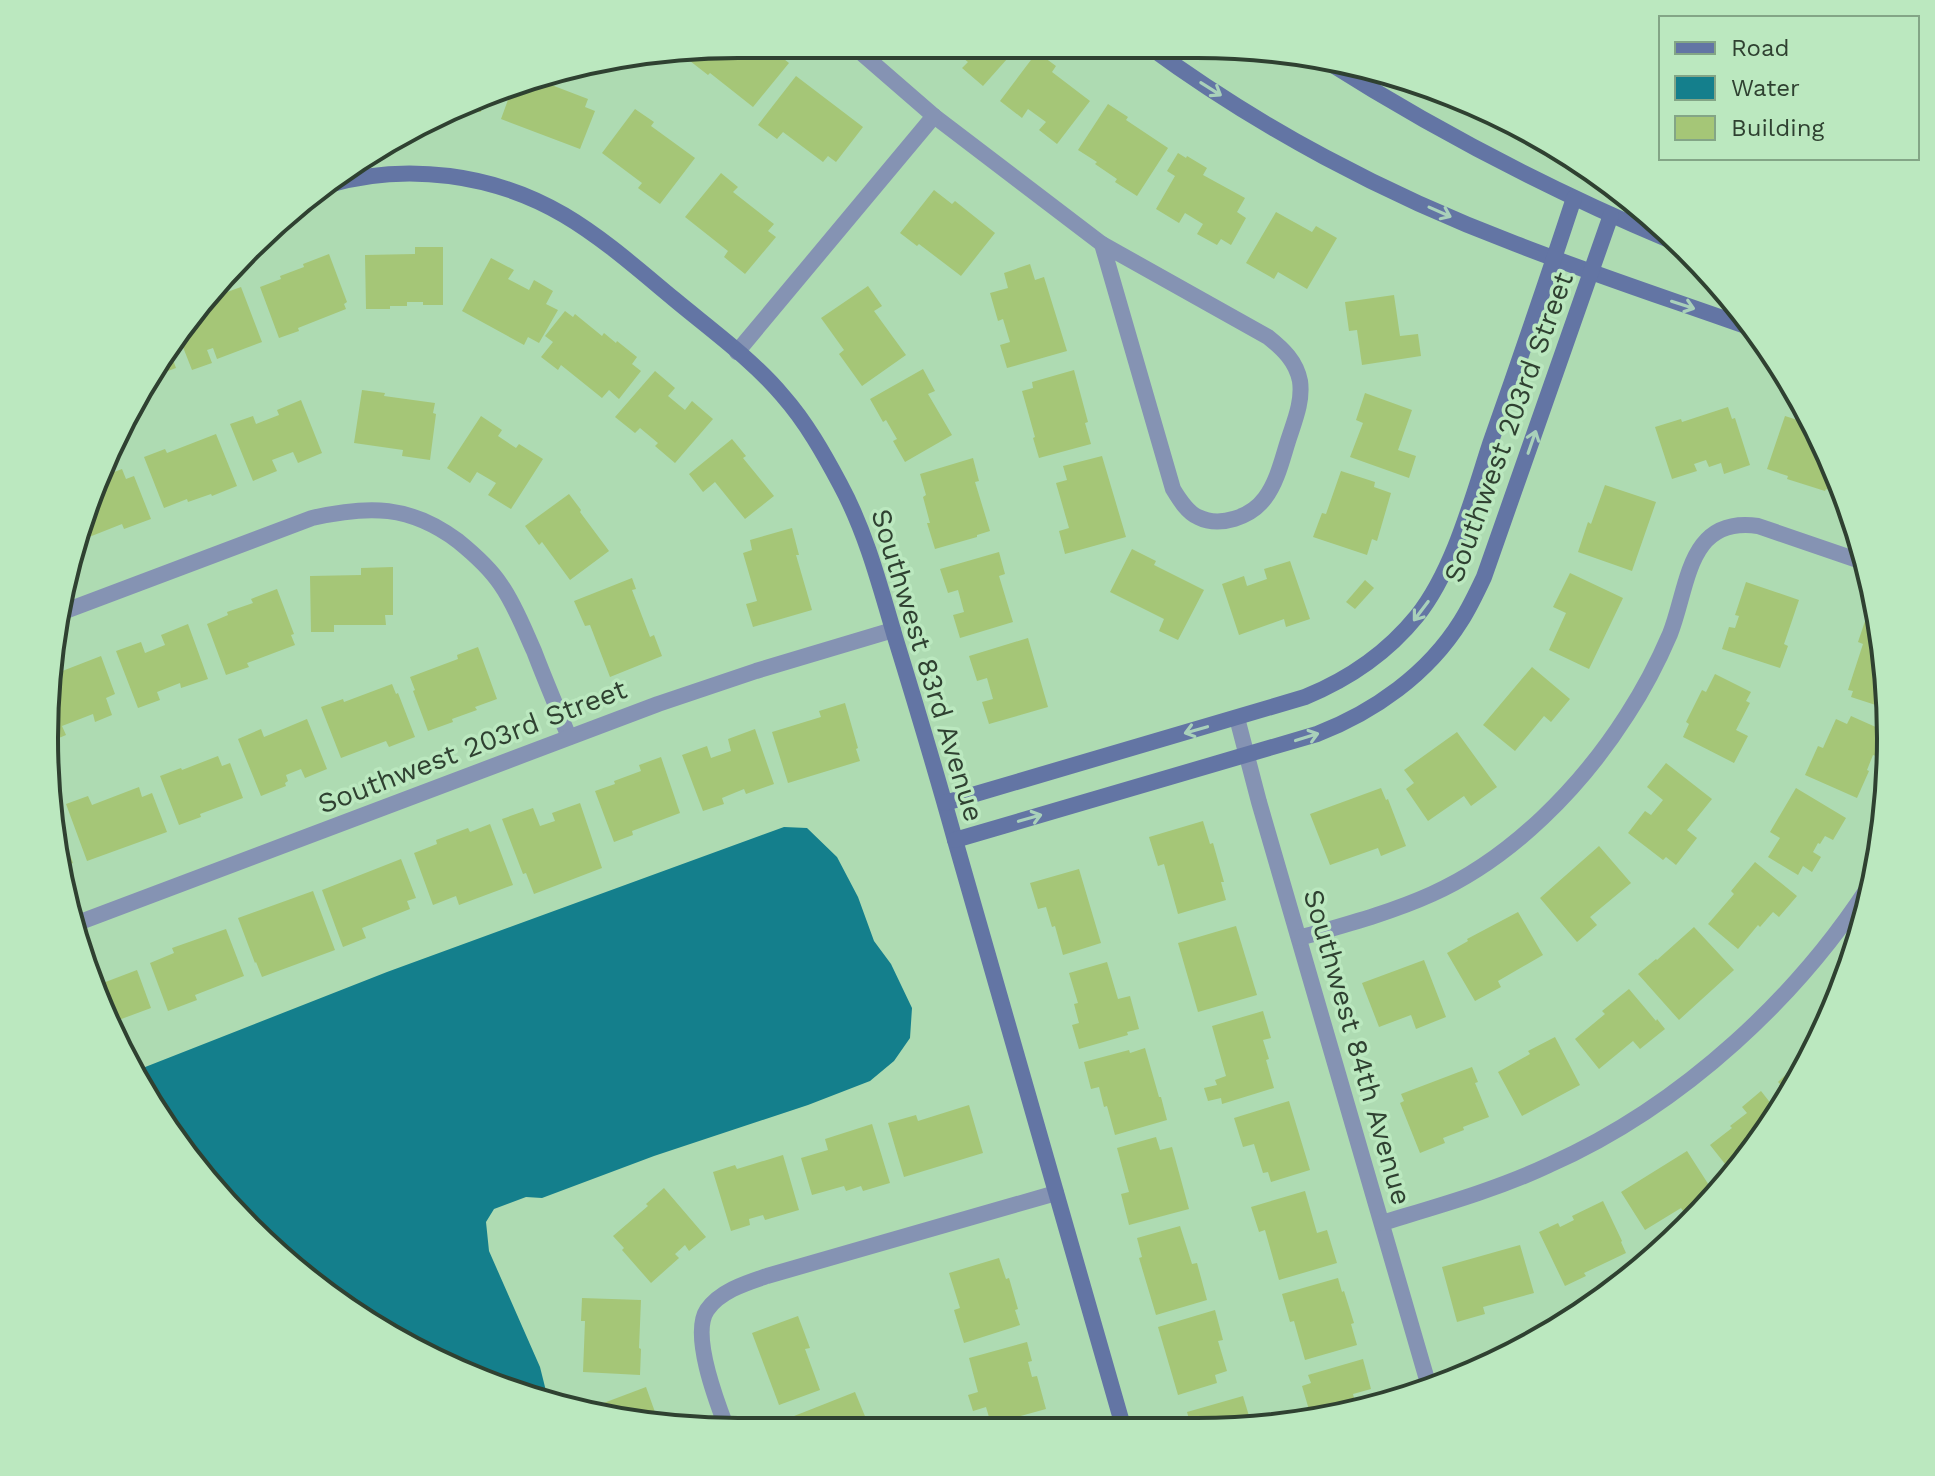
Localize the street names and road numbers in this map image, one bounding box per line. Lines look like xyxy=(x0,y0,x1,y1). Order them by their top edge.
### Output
street label: Southwest 203rd Street xyxy=(1437,267,1580,587)
street label: Southwest 83rd Avenue xyxy=(864,505,991,825)
street label: Southwest 203rd Street xyxy=(313,672,631,821)
street label: Southwest 84th Avenue xyxy=(1297,885,1418,1209)

